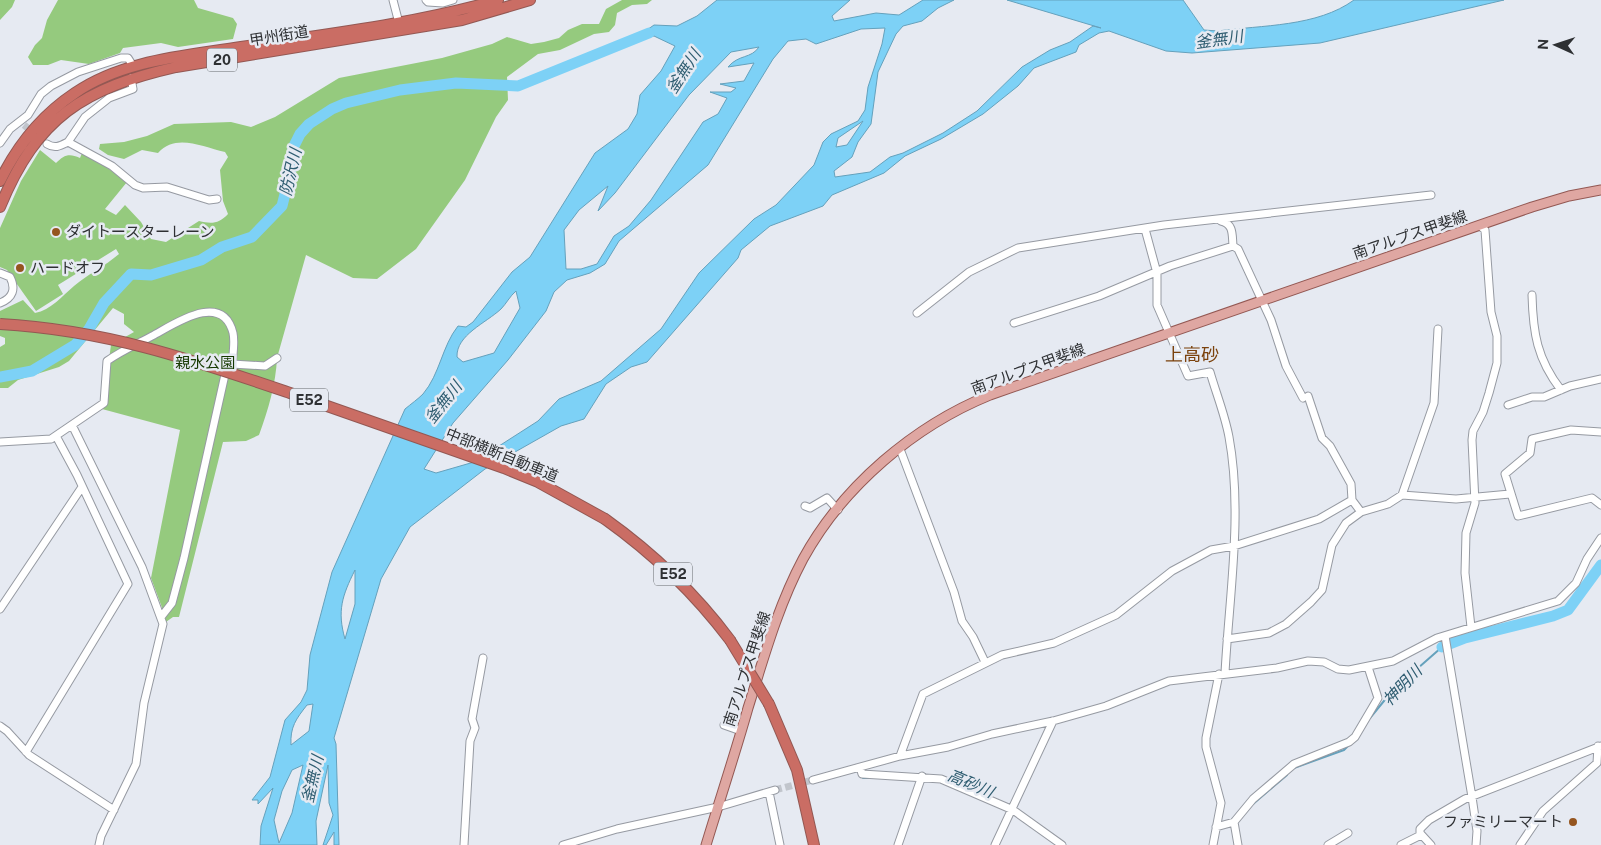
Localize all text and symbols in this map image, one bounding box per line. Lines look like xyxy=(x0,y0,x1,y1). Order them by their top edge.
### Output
north arrow xyxy=(1531,20,1581,70)
street label: 甲州街道 xyxy=(248,22,310,49)
water label: 釜無川 xyxy=(1194,26,1246,52)
text: N xyxy=(1535,38,1551,50)
water label: 釜無川 xyxy=(662,44,706,97)
road number: 20 xyxy=(207,48,237,72)
water label: 防沢川 xyxy=(276,145,306,198)
street label: 南アルプス甲斐線 xyxy=(1350,207,1469,262)
place label: ダイトースターレーン xyxy=(66,223,215,240)
marker: ダイトースターレーン xyxy=(50,226,62,238)
place label: ハードオフ xyxy=(30,259,105,276)
marker: ハードオフ xyxy=(14,262,26,274)
street label: 南アルプス甲斐線 xyxy=(969,340,1087,397)
district label: 上高砂 xyxy=(1165,344,1219,365)
park label: 親水公園 xyxy=(175,354,235,371)
water label: 釜無川 xyxy=(421,376,467,427)
road number: E52 xyxy=(290,388,328,412)
street label: 中部横断自動車道 xyxy=(443,424,561,485)
road number: E52 xyxy=(654,562,692,586)
street label: 南アルプス甲斐線 xyxy=(720,609,773,728)
water label: 神明川 xyxy=(1379,660,1427,709)
water label: 釜無川 xyxy=(298,752,328,805)
water label: 高砂川 xyxy=(945,765,998,802)
place label: ファミリーマート xyxy=(1443,813,1563,830)
marker: ファミリーマート xyxy=(1567,816,1579,828)

